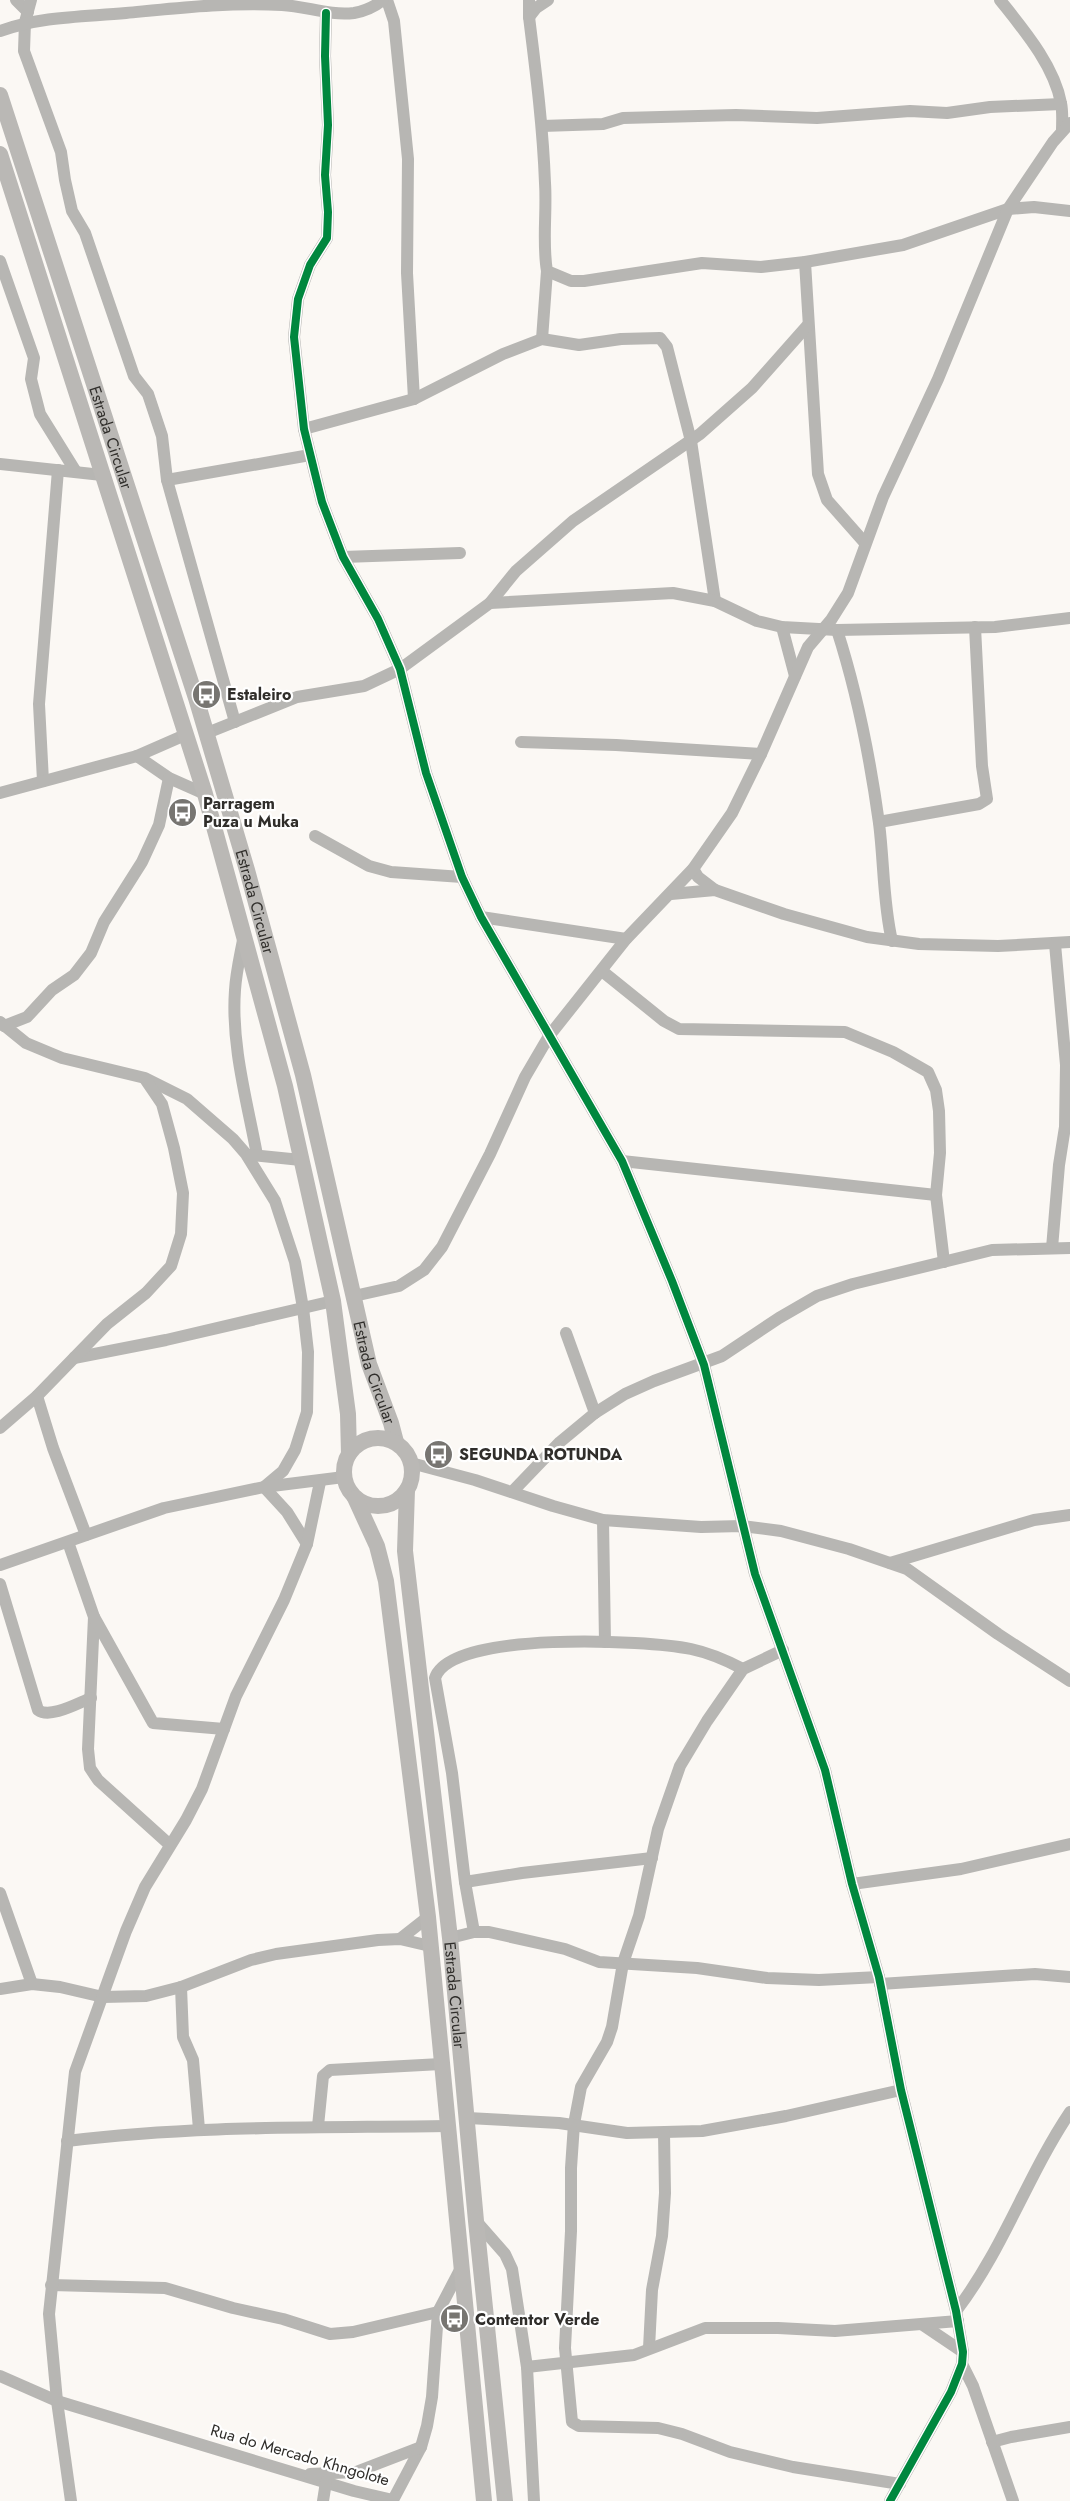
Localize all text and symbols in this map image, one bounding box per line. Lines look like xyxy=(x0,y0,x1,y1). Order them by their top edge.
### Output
street label: Estrada Circular xyxy=(84,383,139,492)
bus stop icon: Estaleiro xyxy=(190,678,222,710)
place label: Estaleiro xyxy=(227,683,291,706)
place label: Parragem Puza u Muka xyxy=(203,792,299,833)
bus stop icon: Parragem Puza u Muka xyxy=(166,796,198,828)
street label: Estrada Circular xyxy=(230,846,281,957)
street label: Estrada Circular xyxy=(348,1318,402,1428)
bus stop icon: SEGUNDA ROTUNDA xyxy=(422,1438,454,1470)
place label: SEGUNDA ROTUNDA xyxy=(459,1443,623,1466)
street label: Estrada Circular xyxy=(439,1941,472,2050)
bus stop icon: Contentor Verde xyxy=(438,2303,470,2335)
place label: Contentor Verde xyxy=(475,2308,599,2331)
street label: Rua do Mercado Khngolote xyxy=(208,2418,392,2492)

